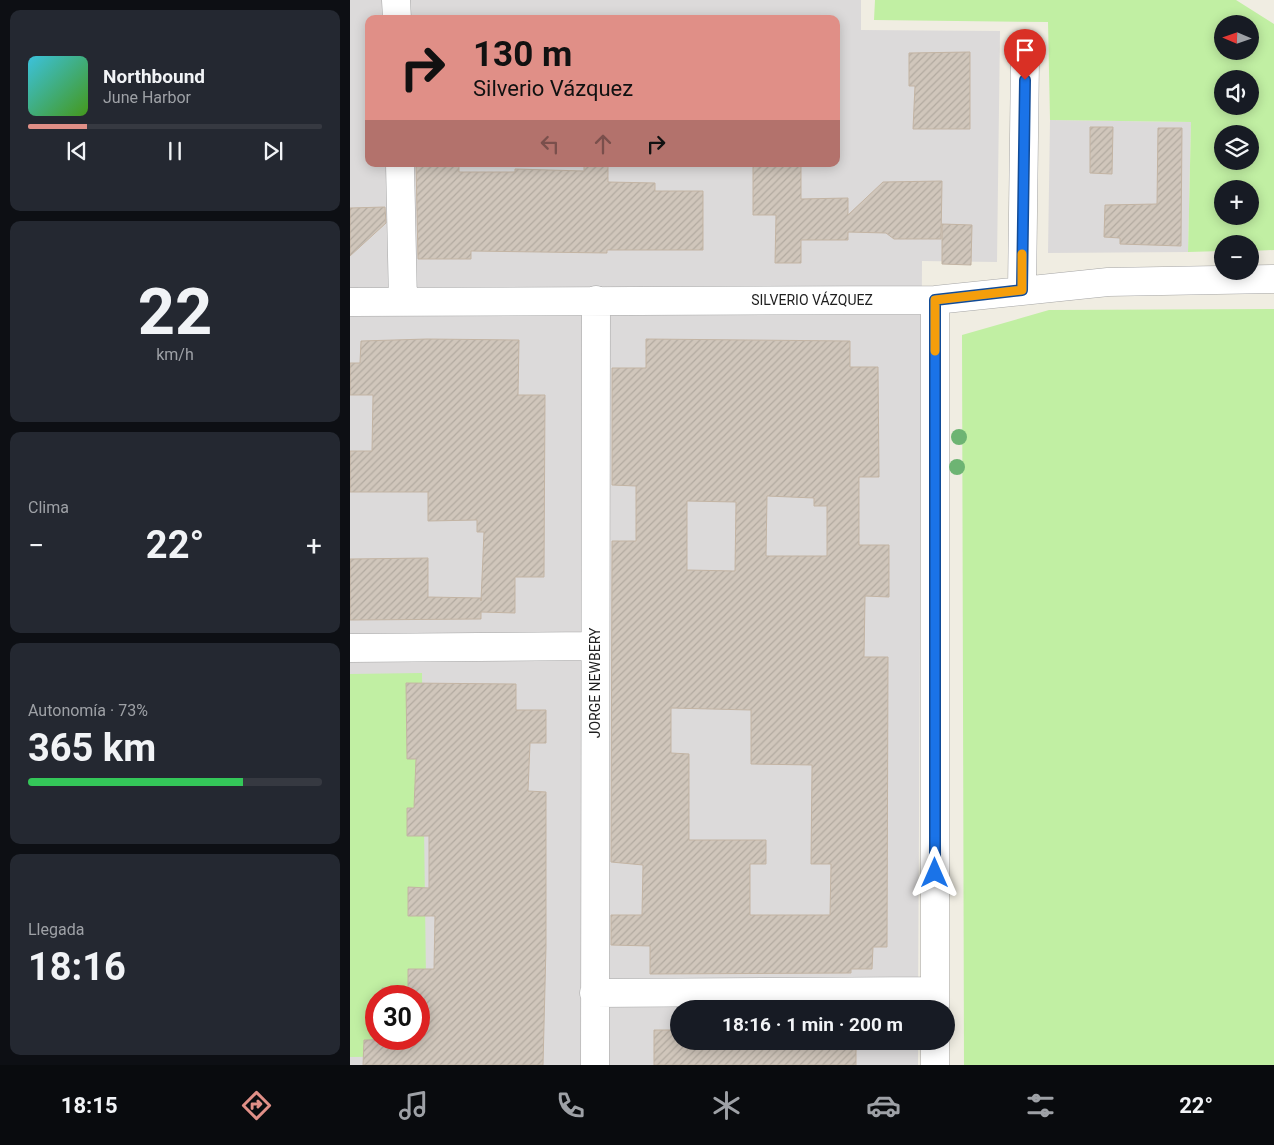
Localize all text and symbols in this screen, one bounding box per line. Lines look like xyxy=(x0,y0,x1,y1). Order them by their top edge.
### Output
north arrow xyxy=(1214,15,1259,60)
map controls xyxy=(1214,15,1259,280)
pin xyxy=(1004,29,1046,80)
text: 130 m xyxy=(473,34,572,75)
icon: right xyxy=(390,35,455,100)
icon: arrive xyxy=(1011,36,1039,64)
text: Northbound xyxy=(103,65,205,88)
button: sound xyxy=(1214,70,1259,115)
text: Silverio Vázquez xyxy=(473,76,633,101)
text: June Harbor xyxy=(103,88,191,107)
button: layers xyxy=(1214,125,1259,170)
icon: left xyxy=(536,130,564,158)
icon: ahead xyxy=(589,130,617,158)
icon: right xyxy=(642,130,670,158)
icon: previous xyxy=(63,137,91,165)
icon: pause xyxy=(161,137,189,165)
icon: next xyxy=(259,137,287,165)
button: + xyxy=(1214,180,1259,225)
button: − xyxy=(1214,235,1259,280)
text: 22 xyxy=(138,274,212,350)
street label: SILVERIO VÁZQUEZ xyxy=(751,291,873,308)
text: km/h xyxy=(156,345,194,364)
text: Clima xyxy=(28,498,69,517)
text: 22° xyxy=(146,523,204,567)
text: − xyxy=(28,529,44,562)
text: + xyxy=(306,529,322,562)
street label: JORGE NEWBERY xyxy=(587,627,603,738)
text: Autonomía · 73% xyxy=(28,701,148,720)
text: 365 km xyxy=(28,726,156,770)
position arrow xyxy=(908,846,960,898)
text: Llegada xyxy=(28,920,84,939)
text: 18:16 xyxy=(28,945,126,989)
speed limit sign: 30 xyxy=(365,985,430,1050)
text: 18:16 · 1 min · 200 m xyxy=(722,1013,903,1036)
icon: directions xyxy=(239,1088,274,1123)
icon: music xyxy=(396,1088,431,1123)
icon: phone xyxy=(553,1088,588,1123)
icon: climate xyxy=(709,1088,744,1123)
icon: car xyxy=(866,1088,901,1123)
icon: filters xyxy=(1023,1088,1058,1123)
text: 18:15 xyxy=(61,1093,118,1118)
text: 22° xyxy=(1179,1093,1213,1118)

